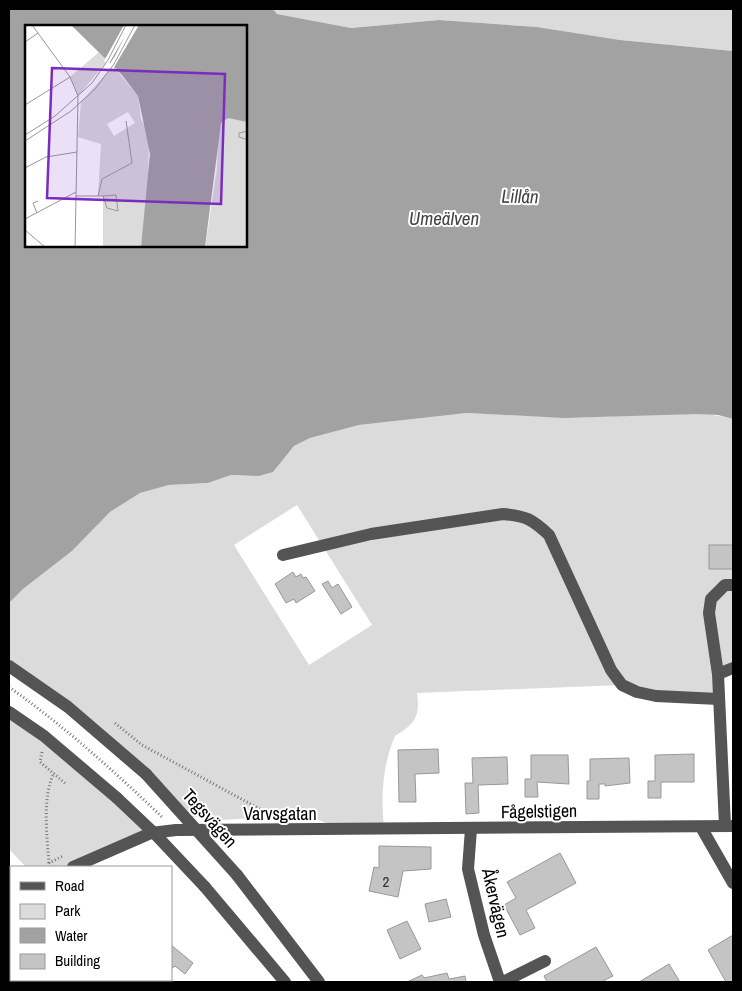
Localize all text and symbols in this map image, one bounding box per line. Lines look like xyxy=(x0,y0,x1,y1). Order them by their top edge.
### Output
inset map xyxy=(25,25,248,248)
water label: Lillån xyxy=(501,183,539,209)
water label: Umeälven xyxy=(409,205,479,231)
street label: Tegsvägen xyxy=(177,783,243,853)
street label: Fågelstigen xyxy=(501,798,577,824)
street label: Varvsgatan xyxy=(243,801,317,826)
street label: Åkervägen xyxy=(476,865,516,940)
legend xyxy=(10,866,172,981)
house number: 2 xyxy=(383,871,390,892)
text: Road xyxy=(55,875,84,896)
text: Park xyxy=(55,900,81,921)
text: Water xyxy=(55,925,87,946)
text: Building xyxy=(55,950,100,971)

